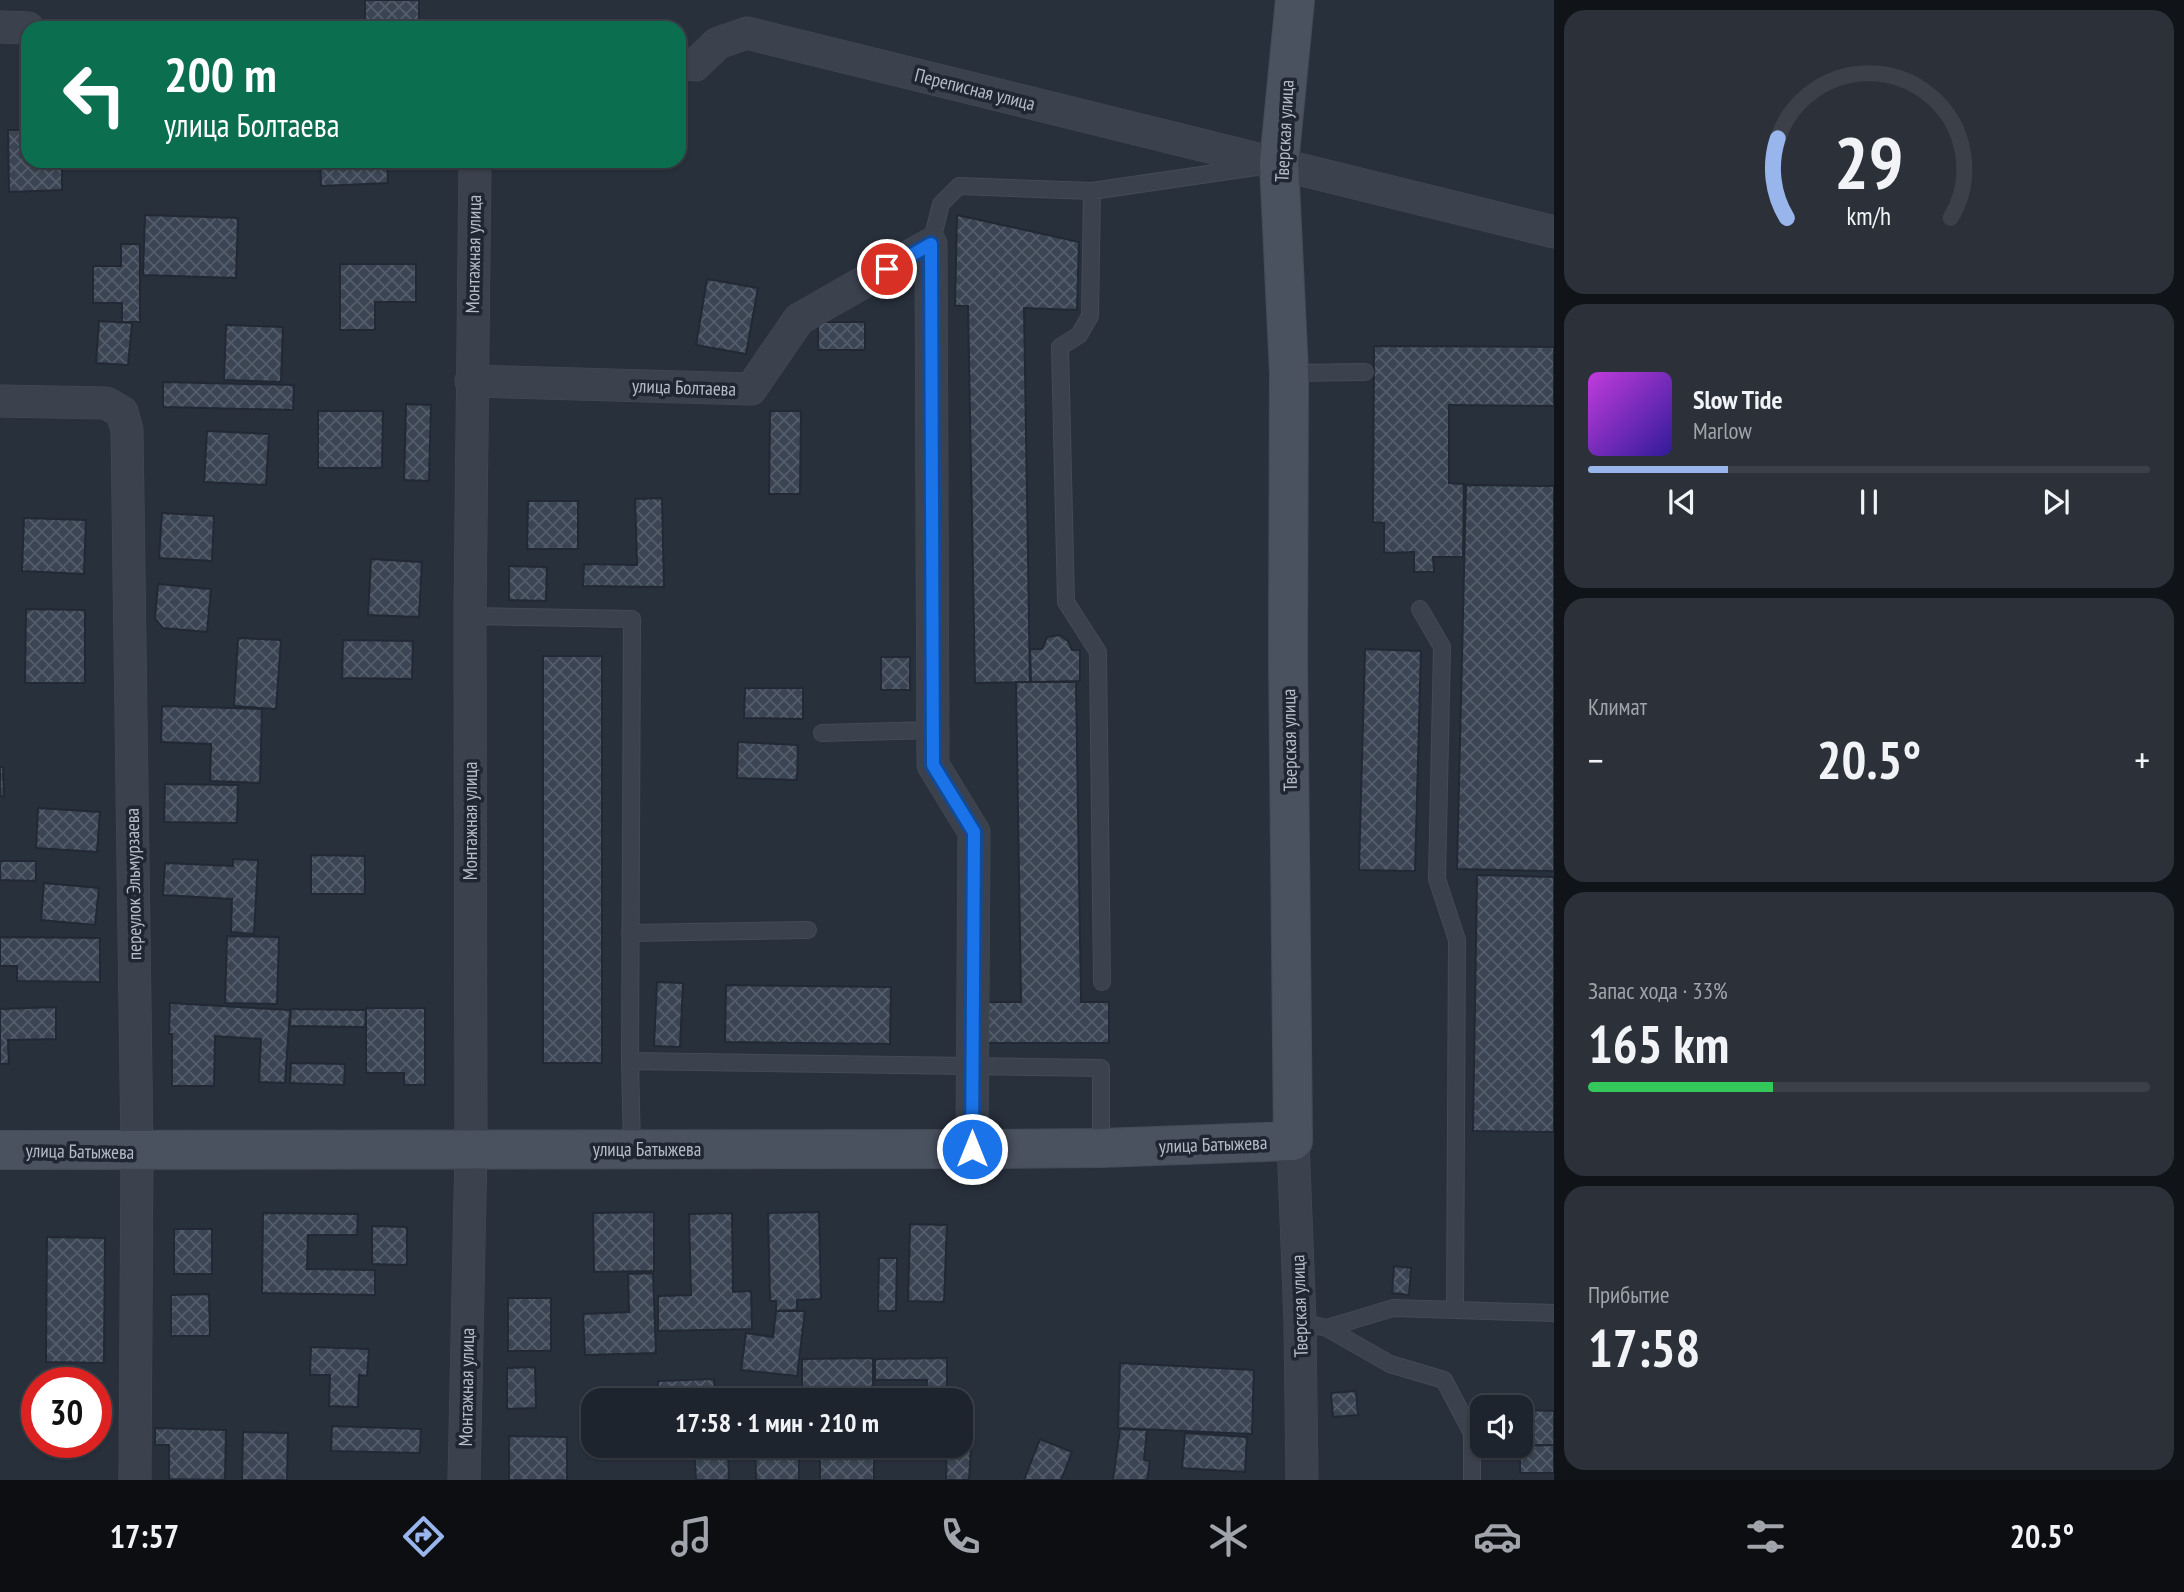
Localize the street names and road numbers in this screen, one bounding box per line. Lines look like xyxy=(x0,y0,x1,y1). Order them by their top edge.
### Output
street label: Переписная улица xyxy=(912,62,1038,116)
street label: Тверская улица xyxy=(1269,79,1299,183)
street label: Монтажная улица xyxy=(460,195,486,313)
street label: улица Болтаева xyxy=(632,373,736,401)
street label: Тверская улица xyxy=(1276,689,1302,791)
street label: Монтажная улица xyxy=(458,762,482,880)
street label: переулок Эльмурзаева xyxy=(120,808,146,960)
street label: улица Батыжева xyxy=(1158,1130,1268,1158)
street label: улица Батыжева xyxy=(593,1137,701,1161)
street label: улица Батыжева xyxy=(26,1138,134,1164)
street label: Тверская улица xyxy=(1285,1254,1313,1358)
street label: Монтажная улица xyxy=(453,1328,479,1446)

